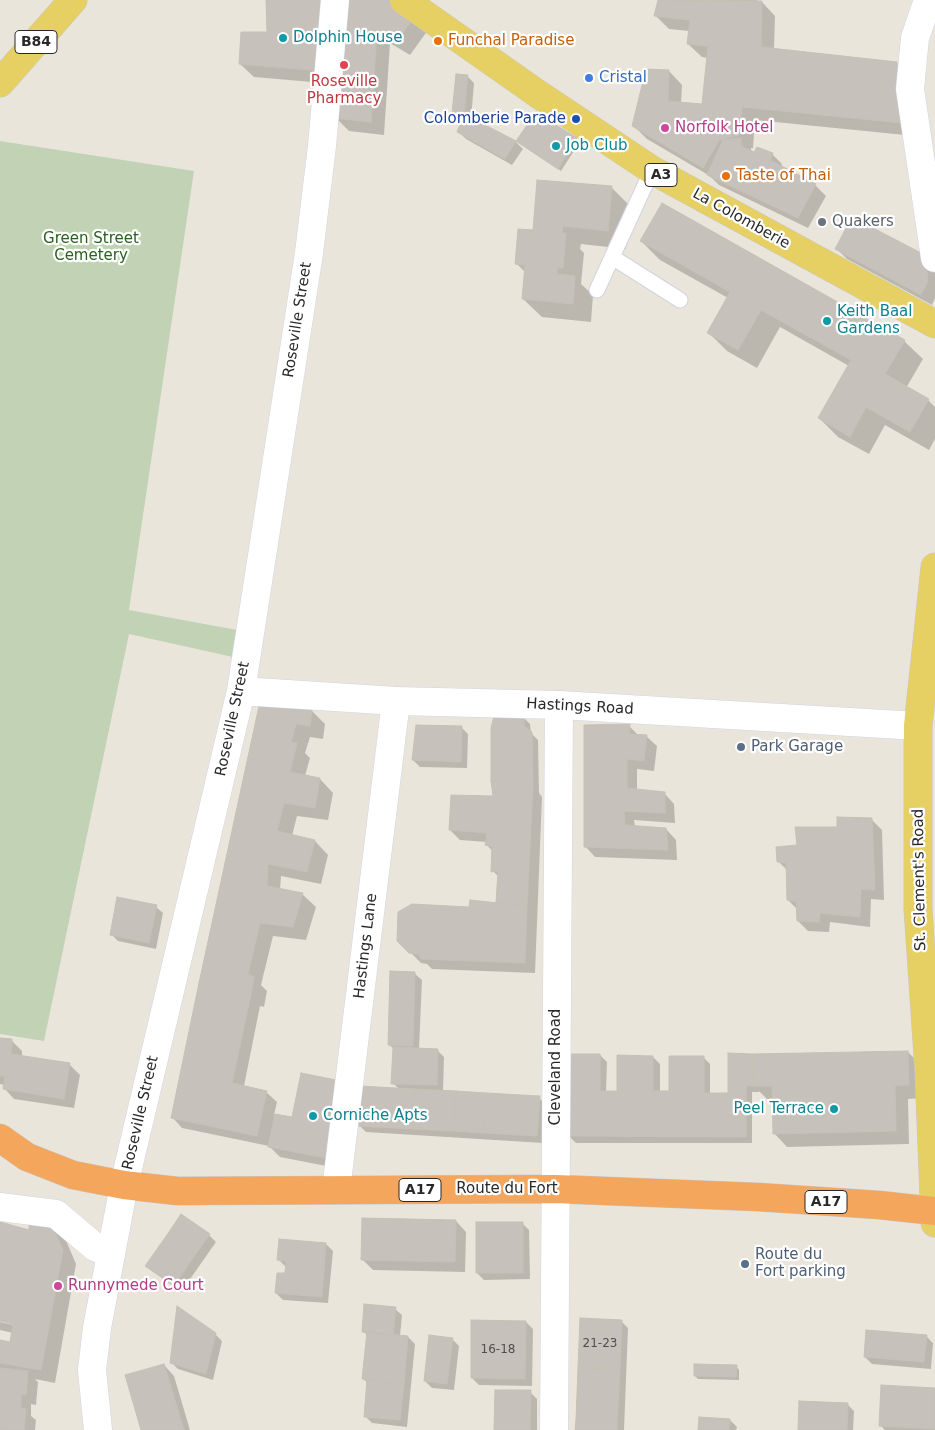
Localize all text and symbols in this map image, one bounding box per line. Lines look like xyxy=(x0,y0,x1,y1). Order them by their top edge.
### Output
place label: Dolphin House xyxy=(293,29,402,47)
road number: B84 xyxy=(15,31,57,54)
marker: Dolphin House xyxy=(277,32,289,44)
place label: Funchal Paradise xyxy=(448,32,574,50)
marker: Funchal Paradise xyxy=(432,35,444,47)
marker: Roseville Pharmacy xyxy=(338,59,350,71)
place label: Cristal xyxy=(599,69,647,87)
marker: Cristal xyxy=(583,72,595,84)
place label: Roseville Pharmacy xyxy=(307,73,381,108)
place label: Colomberie Parade xyxy=(424,110,566,128)
marker: Colomberie Parade xyxy=(570,113,582,125)
place label: Norfolk Hotel xyxy=(675,119,773,137)
marker: Norfolk Hotel xyxy=(659,122,671,134)
place label: Job Club xyxy=(566,137,628,155)
marker: Job Club xyxy=(550,140,562,152)
road number: A3 xyxy=(645,164,677,186)
place label: Taste of Thai xyxy=(736,167,831,185)
marker: Taste of Thai xyxy=(720,170,732,182)
street label: La Colomberie xyxy=(689,185,793,253)
place label: Quakers xyxy=(832,213,894,231)
marker: Quakers xyxy=(816,216,828,228)
park label: Green Street Cemetery xyxy=(43,230,139,265)
street label: Roseville Street xyxy=(280,261,316,379)
place label: Keith Baal Gardens xyxy=(837,303,912,338)
marker: Keith Baal Gardens xyxy=(821,315,833,327)
street label: Roseville Street xyxy=(212,660,254,778)
street label: Hastings Road xyxy=(526,695,634,719)
place label: Park Garage xyxy=(751,738,843,756)
marker: Park Garage xyxy=(735,741,747,753)
street label: St. Clement's Road xyxy=(910,809,930,951)
street label: Hastings Lane xyxy=(351,892,381,1000)
street label: Cleveland Road xyxy=(547,1009,565,1125)
street label: Roseville Street xyxy=(119,1054,163,1172)
place label: Peel Terrace xyxy=(734,1100,824,1118)
marker: Peel Terrace xyxy=(828,1103,840,1115)
place label: Corniche Apts xyxy=(323,1107,427,1125)
marker: Corniche Apts xyxy=(307,1110,319,1122)
road number: A17 xyxy=(399,1178,441,1202)
street label: Route du Fort xyxy=(456,1180,558,1198)
road number: A17 xyxy=(805,1190,847,1214)
place label: Route du Fort parking xyxy=(755,1246,846,1281)
marker: Route du Fort parking xyxy=(739,1258,751,1270)
place label: Runnymede Court xyxy=(68,1277,204,1295)
marker: Runnymede Court xyxy=(52,1280,64,1292)
house number: 21-23 xyxy=(583,1337,617,1351)
house number: 16-18 xyxy=(481,1343,515,1357)

